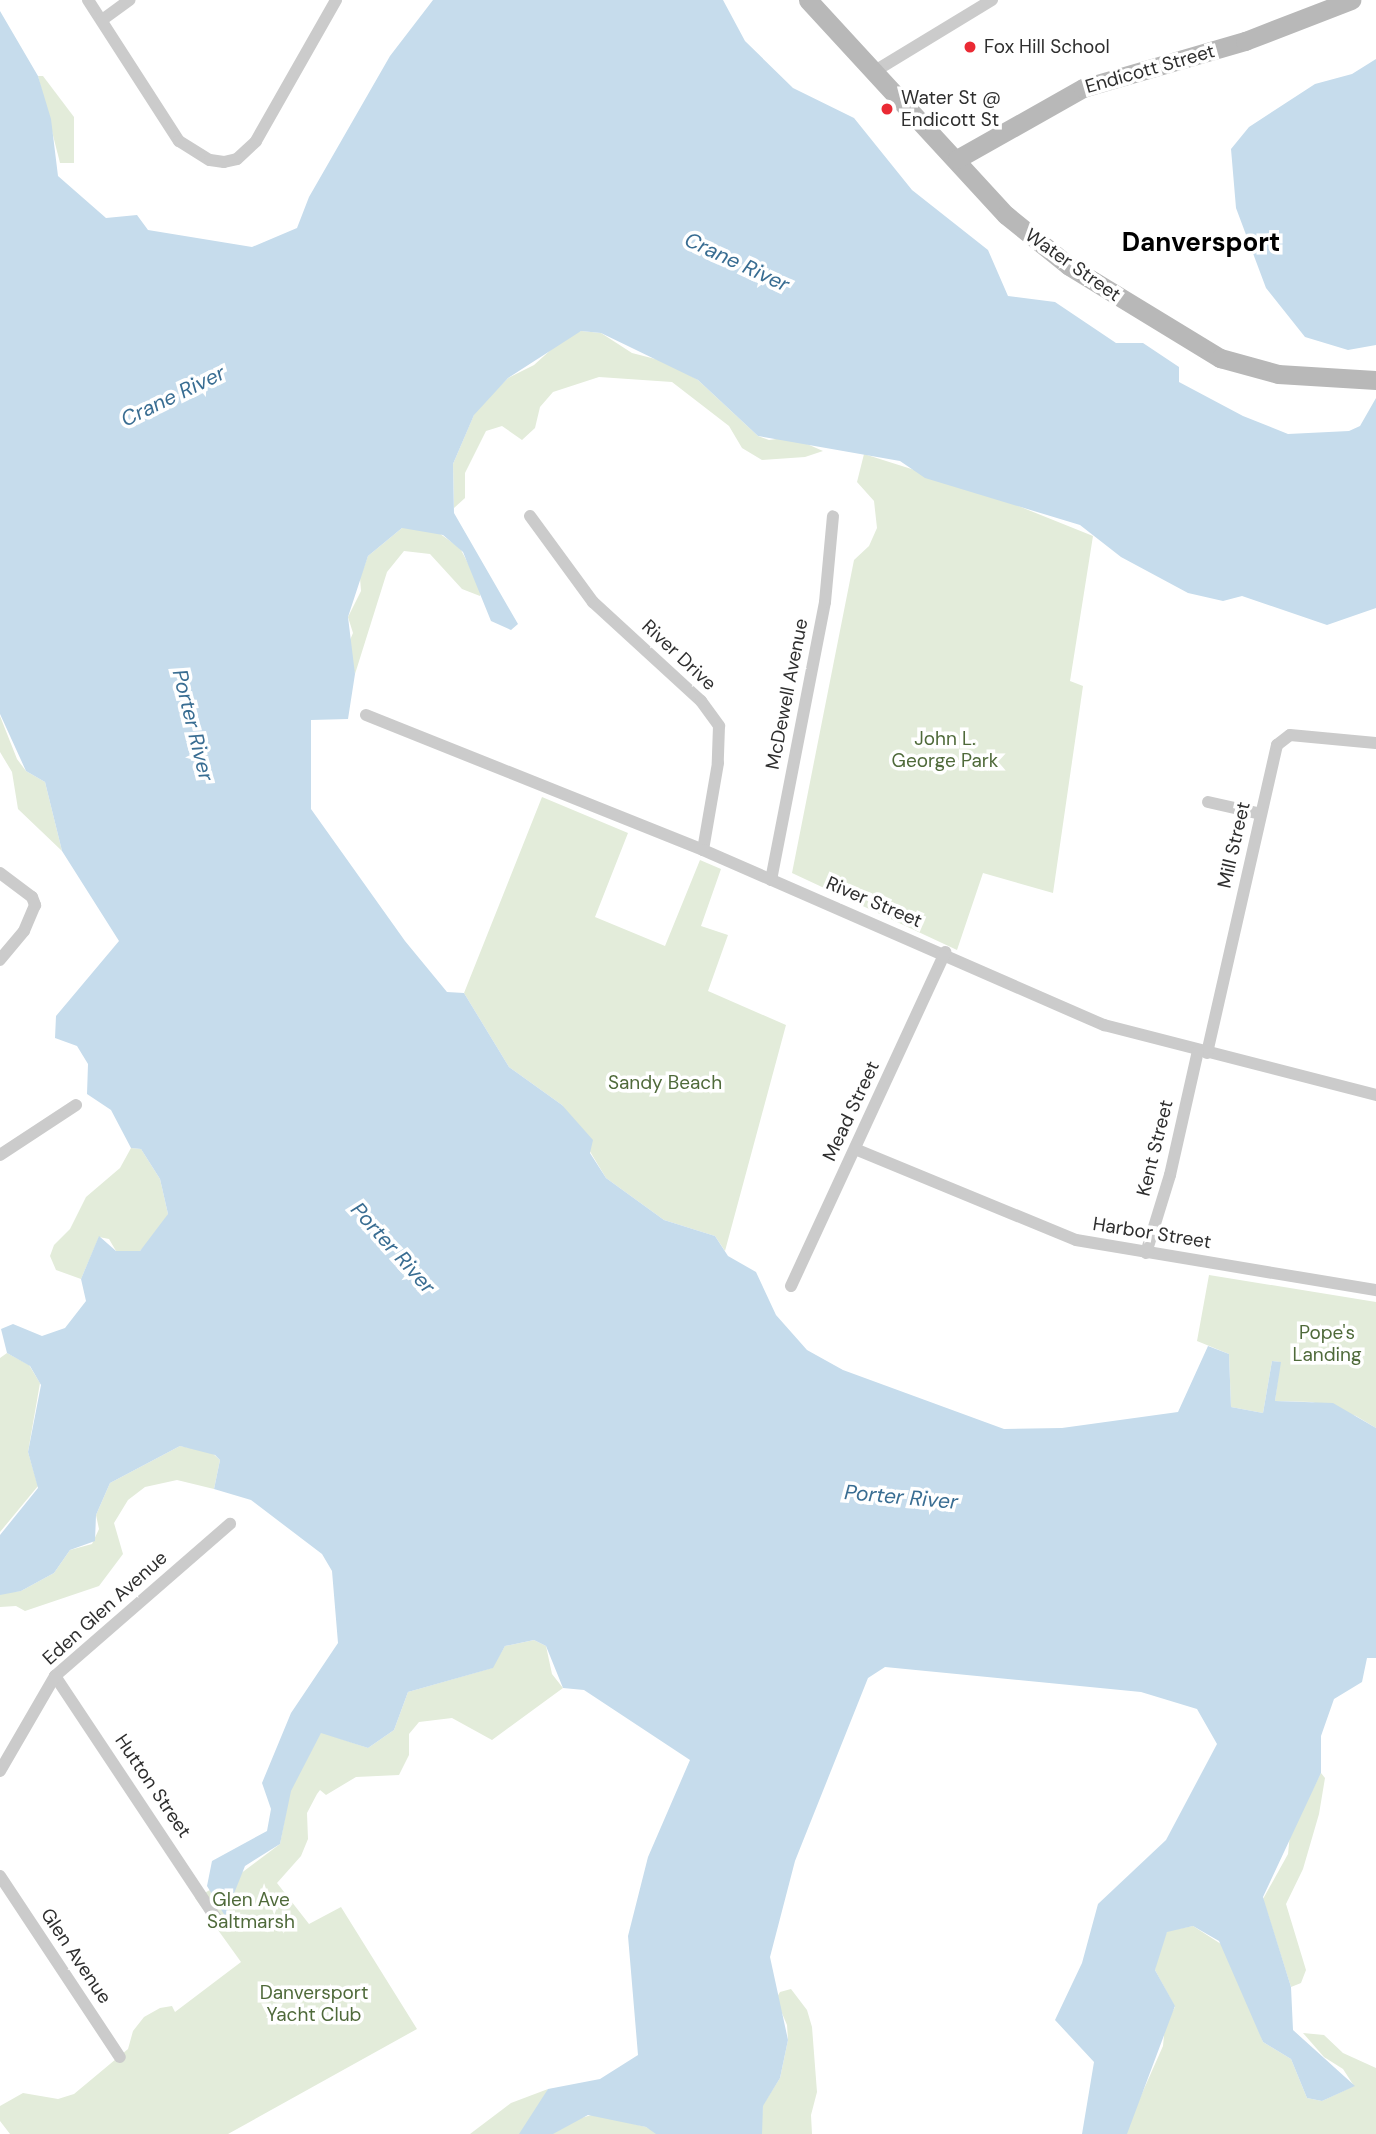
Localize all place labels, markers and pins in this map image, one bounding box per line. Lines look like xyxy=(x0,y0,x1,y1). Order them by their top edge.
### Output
place label: Fox Hill School xyxy=(984,36,1110,58)
marker: Fox Hill School xyxy=(962,39,978,55)
place label: Water St @ Endicott St xyxy=(901,87,1001,131)
marker: Water St @ Endicott St xyxy=(879,101,895,117)

